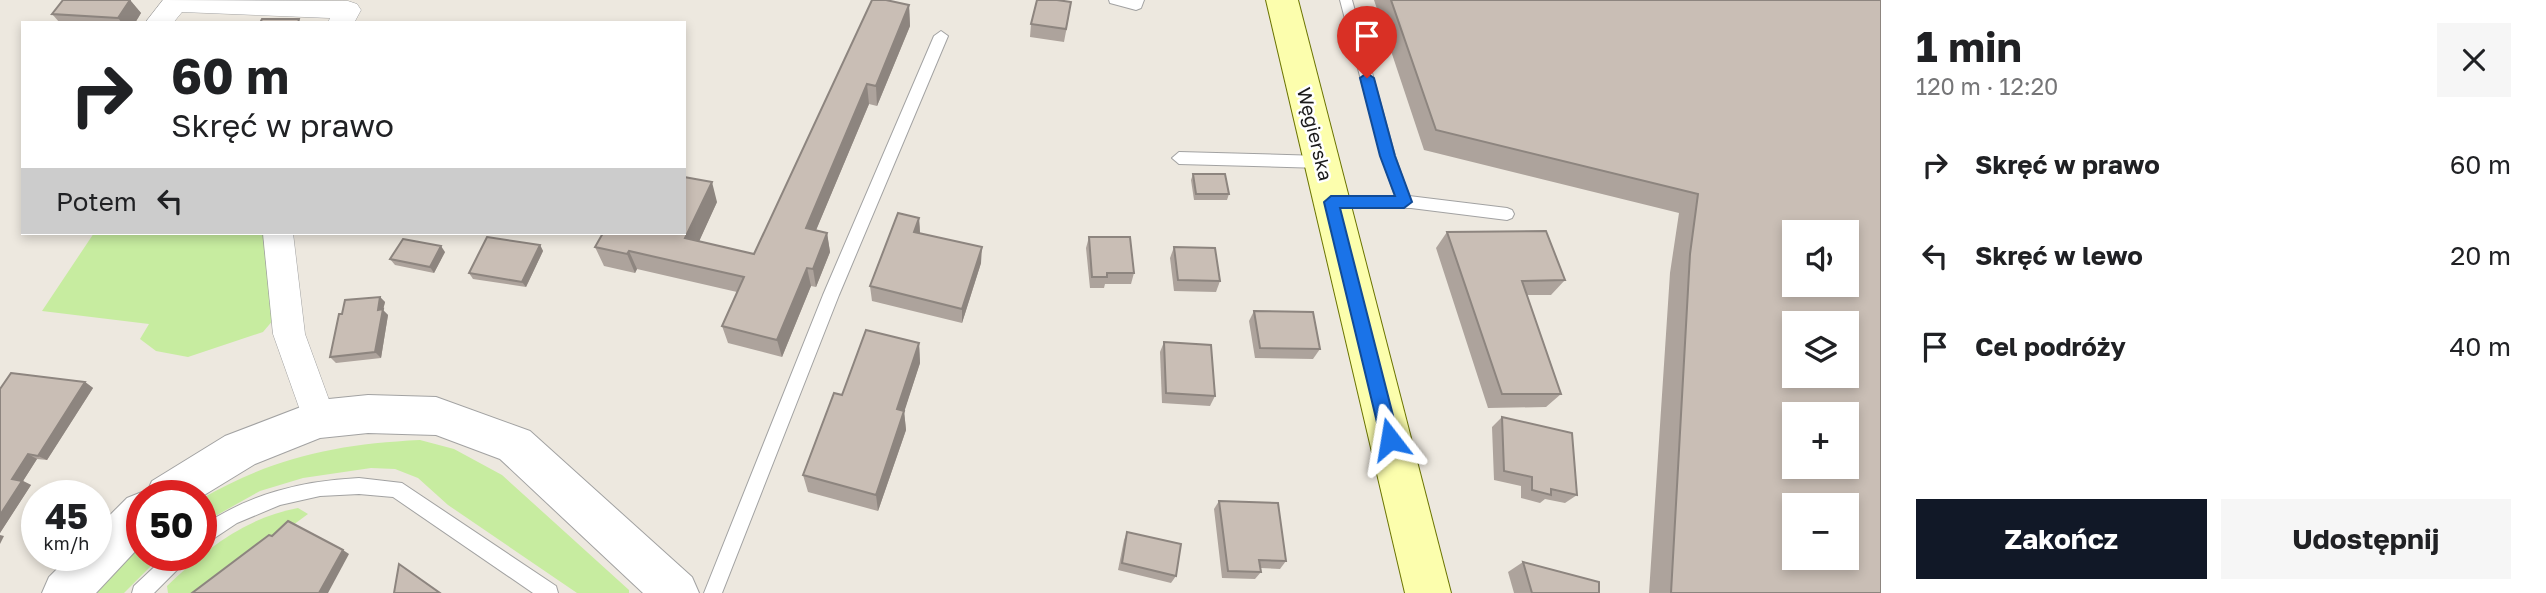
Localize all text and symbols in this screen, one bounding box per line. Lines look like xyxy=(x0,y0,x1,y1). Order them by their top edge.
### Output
pin xyxy=(1337,6,1397,78)
icon: arrive xyxy=(1348,17,1386,55)
text: 1 min xyxy=(1916,21,2022,71)
button: close xyxy=(2437,23,2511,97)
text: 60 m xyxy=(171,46,289,105)
icon: right xyxy=(56,49,147,140)
text: 120 m · 12:20 xyxy=(1916,72,2058,100)
street label: Węgierska xyxy=(1293,85,1338,183)
text: Skręć w prawo xyxy=(171,106,394,144)
icon: right xyxy=(1916,146,1954,184)
text: Skręć w prawo xyxy=(1975,149,2160,180)
text: 60 m xyxy=(2450,149,2511,180)
icon: left xyxy=(151,182,189,220)
text: Potem xyxy=(56,186,137,217)
map controls xyxy=(1782,220,1859,570)
button: sound xyxy=(1782,220,1859,297)
icon: left xyxy=(1916,237,1954,275)
text: Skręć w lewo xyxy=(1975,240,2143,271)
text: 20 m xyxy=(2450,240,2511,271)
button: layers xyxy=(1782,311,1859,388)
icon: arrive xyxy=(1916,328,1954,366)
text: Cel podróży xyxy=(1975,331,2126,362)
text: 40 m xyxy=(2450,331,2511,362)
position arrow xyxy=(1353,402,1427,476)
button: + xyxy=(1782,402,1859,479)
speed limit sign: 50 xyxy=(126,480,217,571)
button: − xyxy=(1782,493,1859,570)
text: 45 xyxy=(45,495,88,537)
button: Zakończ xyxy=(1916,499,2207,579)
button: Udostępnij xyxy=(2221,499,2511,579)
text: km/h xyxy=(44,532,89,554)

